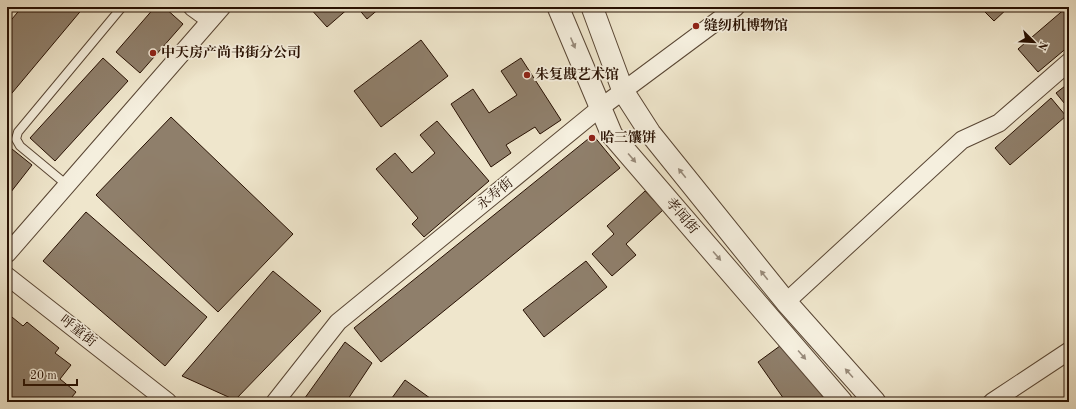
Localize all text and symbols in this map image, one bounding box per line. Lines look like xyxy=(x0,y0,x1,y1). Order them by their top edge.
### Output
place label: 缝纫机博物馆 xyxy=(704,17,788,33)
marker: 缝纫机博物馆 xyxy=(691,21,701,31)
north arrow xyxy=(1014,22,1054,62)
one-way arrow xyxy=(570,37,576,48)
text: N xyxy=(1035,39,1048,52)
place label: 中天房产尚书街分公司 xyxy=(161,44,301,60)
marker: 中天房产尚书街分公司 xyxy=(148,48,158,58)
place label: 朱复戡艺术馆 xyxy=(535,66,619,82)
marker: 朱复戡艺术馆 xyxy=(522,70,532,80)
place label: 哈三馕饼 xyxy=(600,130,656,145)
marker: 哈三馕饼 xyxy=(587,133,597,143)
one-way arrow xyxy=(627,152,636,163)
one-way arrow xyxy=(678,168,687,179)
street label: 永寿街 xyxy=(474,175,516,213)
street label: 孝闻街 xyxy=(663,195,702,236)
one-way arrow xyxy=(712,251,721,261)
one-way arrow xyxy=(760,269,768,280)
street label: 呼童街 xyxy=(57,312,99,349)
one-way arrow xyxy=(797,349,806,360)
scale bar xyxy=(24,361,77,387)
one-way arrow xyxy=(844,368,854,378)
text: 20 m xyxy=(30,370,57,382)

